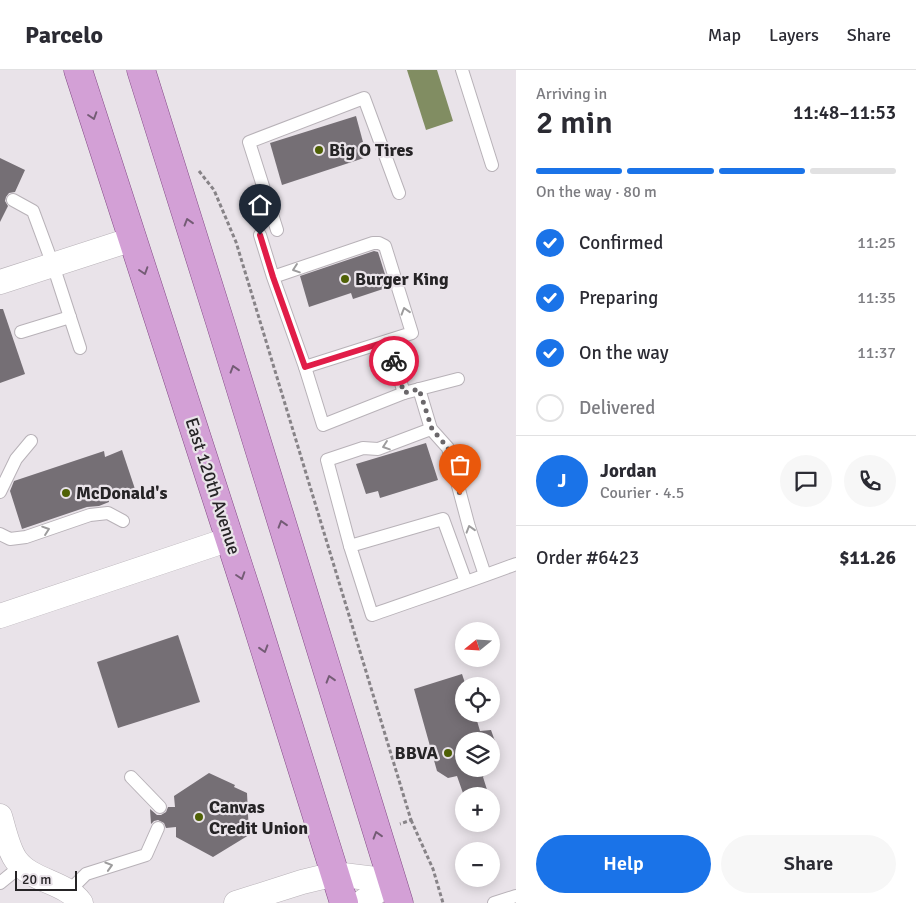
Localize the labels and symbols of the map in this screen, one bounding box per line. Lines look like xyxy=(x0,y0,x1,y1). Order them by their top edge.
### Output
one-way arrow xyxy=(88,112,98,120)
place label: Big O Tires xyxy=(329,139,413,161)
marker: Big O Tires xyxy=(313,144,325,156)
pin xyxy=(239,184,281,235)
one-way arrow xyxy=(184,218,194,226)
one-way arrow xyxy=(292,264,300,274)
one-way arrow xyxy=(138,266,148,275)
place label: Burger King xyxy=(355,268,449,290)
marker: Burger King xyxy=(339,273,351,285)
one-way arrow xyxy=(401,307,411,315)
courier xyxy=(369,336,419,386)
one-way arrow xyxy=(230,365,240,373)
street label: East 120th Avenue xyxy=(180,415,246,557)
one-way arrow xyxy=(382,440,390,450)
pin xyxy=(439,444,481,495)
place label: McDonald's xyxy=(76,482,167,504)
marker: McDonald's xyxy=(60,487,72,499)
one-way arrow xyxy=(278,520,288,529)
one-way arrow xyxy=(466,525,476,534)
one-way arrow xyxy=(41,526,50,536)
one-way arrow xyxy=(236,571,246,579)
north arrow xyxy=(455,622,500,668)
one-way arrow xyxy=(259,644,269,652)
one-way arrow xyxy=(325,676,335,684)
place label: BBVA xyxy=(395,742,439,764)
marker: BBVA xyxy=(442,747,454,759)
place label: Canvas Credit Union xyxy=(209,796,308,839)
marker: Canvas Credit Union xyxy=(193,811,205,823)
one-way arrow xyxy=(373,831,383,839)
one-way arrow xyxy=(104,862,113,872)
scale bar xyxy=(15,868,78,891)

